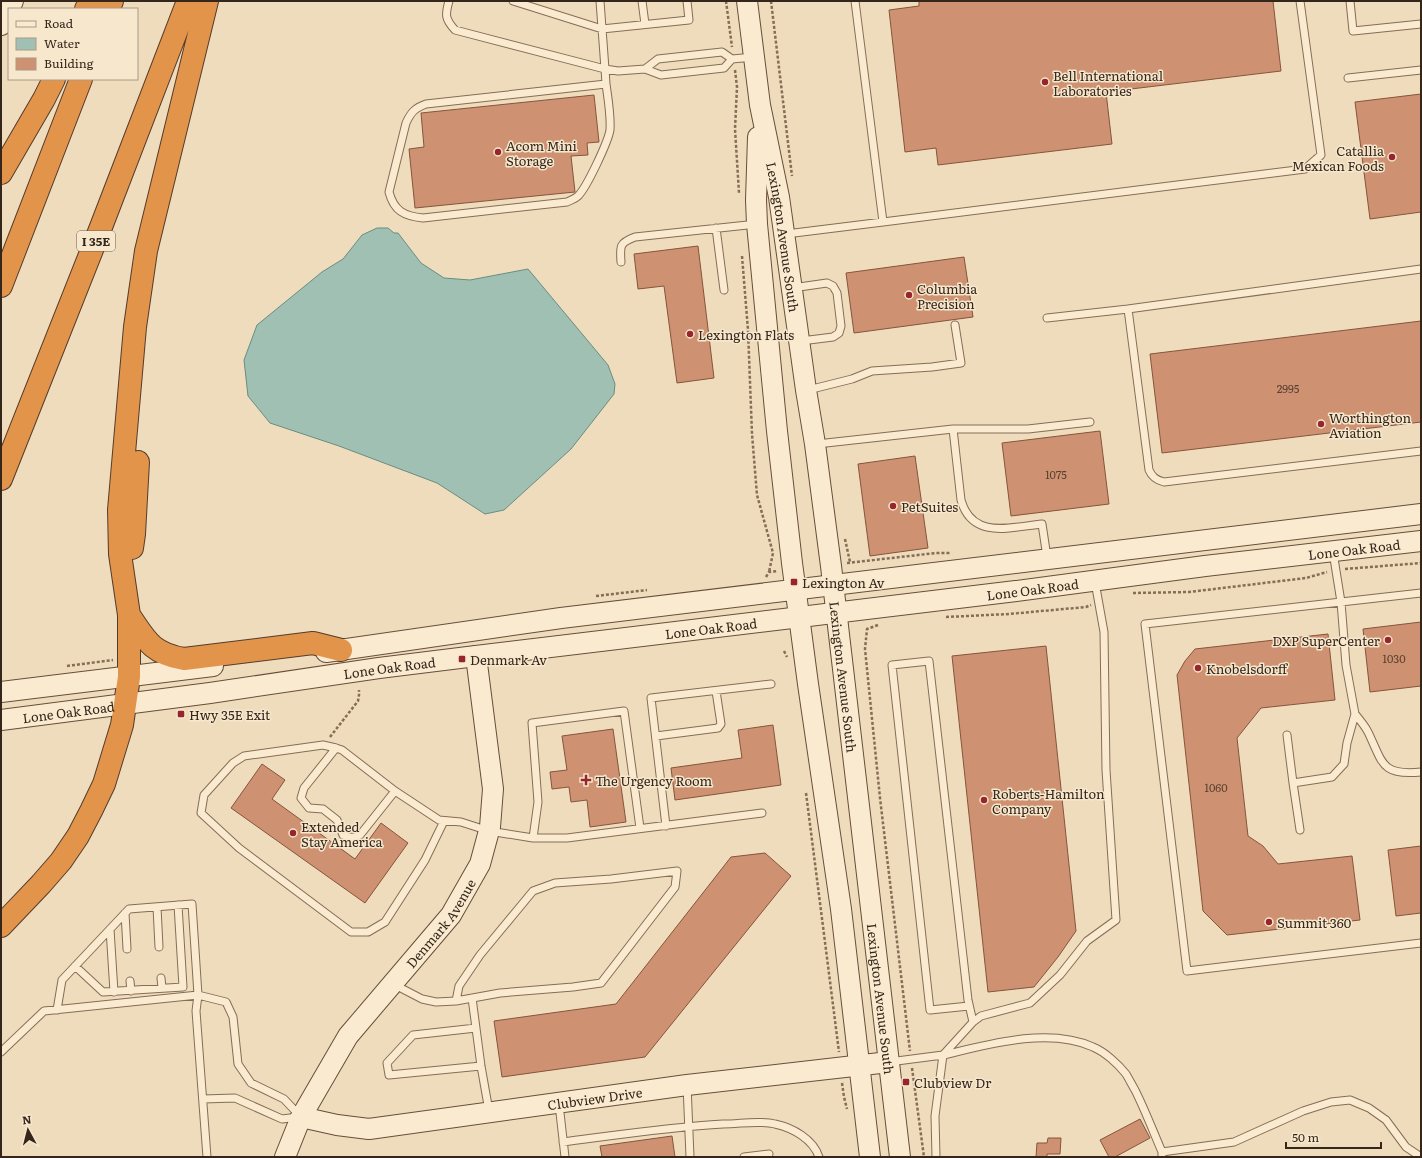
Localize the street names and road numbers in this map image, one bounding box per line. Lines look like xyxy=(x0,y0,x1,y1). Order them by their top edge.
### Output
street label: Lexington Avenue South xyxy=(762,160,805,314)
road number: I 35E xyxy=(77,231,115,251)
street label: Lone Oak Road xyxy=(1307,534,1401,564)
street label: Lone Oak Road xyxy=(986,573,1080,604)
street label: Lexington Avenue South xyxy=(826,600,862,754)
street label: Lone Oak Road xyxy=(664,613,758,643)
street label: Lone Oak Road xyxy=(342,652,437,683)
street label: Lone Oak Road xyxy=(21,696,116,727)
street label: Denmark Avenue xyxy=(401,875,480,971)
street label: Lexington Avenue South xyxy=(863,922,900,1076)
street label: Clubview Drive xyxy=(546,1082,644,1114)

